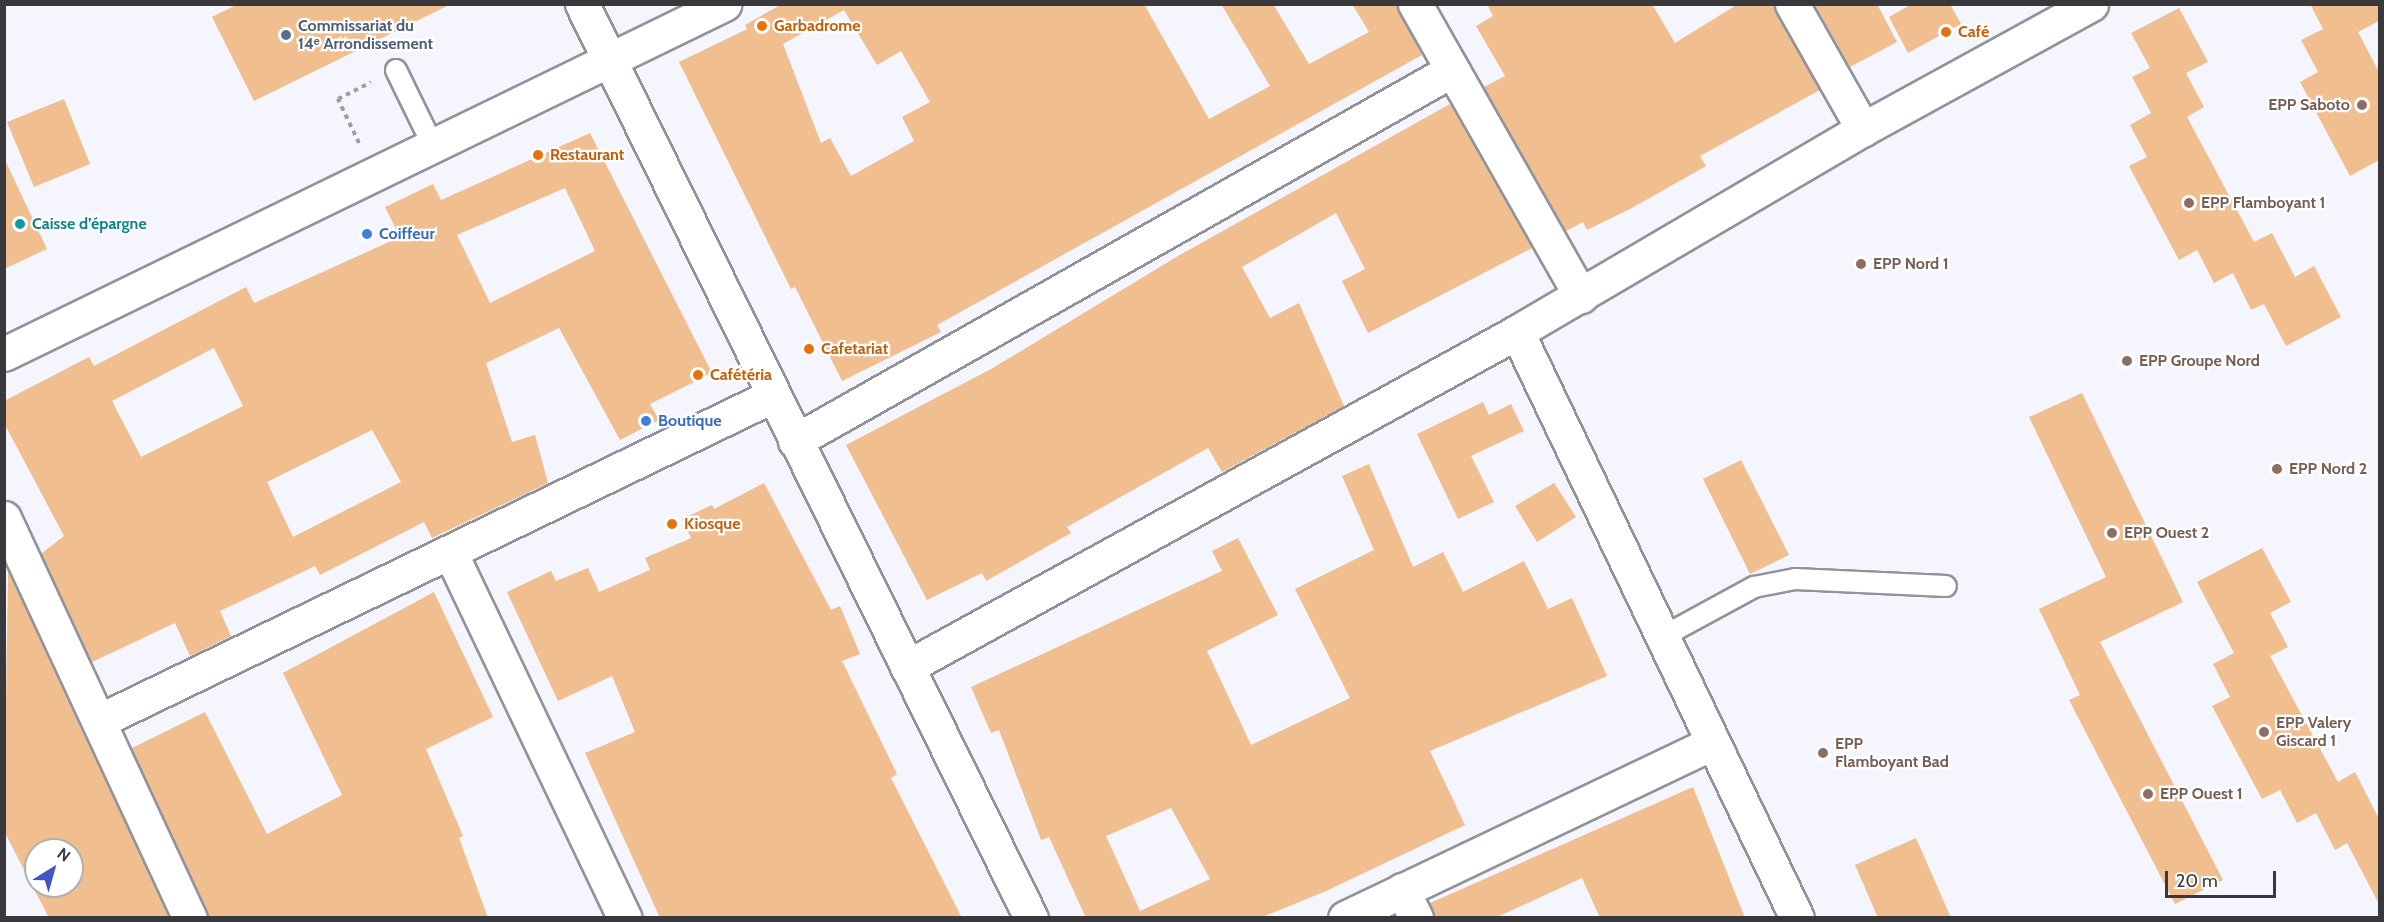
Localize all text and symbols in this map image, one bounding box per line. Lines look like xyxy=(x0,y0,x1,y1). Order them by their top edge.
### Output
place label: Commissariat du 14ᵉ Arrondissement xyxy=(298,16,433,54)
place label: Garbadrome xyxy=(774,16,861,36)
marker: Garbadrome xyxy=(755,19,769,33)
place label: Café xyxy=(1958,22,1989,42)
marker: Café xyxy=(1939,25,1953,39)
marker: Commissariat du 14ᵉ Arrondissement xyxy=(279,28,293,42)
place label: EPP Saboto xyxy=(2268,95,2350,115)
marker: EPP Saboto xyxy=(2355,98,2369,112)
place label: Restaurant xyxy=(550,145,624,165)
marker: Restaurant xyxy=(531,148,545,162)
place label: EPP Flamboyant 1 xyxy=(2201,193,2325,213)
marker: EPP Flamboyant 1 xyxy=(2182,196,2196,210)
place label: Caisse d’épargne xyxy=(32,214,147,234)
marker: Caisse d’épargne xyxy=(13,217,27,231)
place label: Coiffeur xyxy=(379,224,435,244)
marker: Coiffeur xyxy=(360,227,374,241)
place label: EPP Nord 1 xyxy=(1873,254,1949,274)
marker: EPP Nord 1 xyxy=(1854,257,1868,271)
place label: Cafetariat xyxy=(821,339,888,359)
marker: Cafetariat xyxy=(802,342,816,356)
place label: EPP Groupe Nord xyxy=(2139,351,2260,371)
marker: EPP Groupe Nord xyxy=(2120,354,2134,368)
place label: Cafétéria xyxy=(710,365,772,385)
marker: Cafétéria xyxy=(691,368,705,382)
place label: Boutique xyxy=(658,411,722,431)
marker: Boutique xyxy=(639,414,653,428)
place label: EPP Nord 2 xyxy=(2289,459,2367,479)
marker: EPP Nord 2 xyxy=(2270,462,2284,476)
place label: Kiosque xyxy=(684,514,740,534)
marker: Kiosque xyxy=(665,517,679,531)
place label: EPP Ouest 2 xyxy=(2124,523,2209,543)
marker: EPP Ouest 2 xyxy=(2105,526,2119,540)
place label: EPP Valery Giscard 1 xyxy=(2276,713,2351,751)
marker: EPP Valery Giscard 1 xyxy=(2257,725,2271,739)
place label: EPP Flamboyant Bad xyxy=(1835,734,1949,772)
marker: EPP Flamboyant Bad xyxy=(1816,746,1830,760)
place label: EPP Ouest 1 xyxy=(2160,784,2243,804)
marker: EPP Ouest 1 xyxy=(2141,787,2155,801)
north arrow xyxy=(24,838,84,898)
text: N xyxy=(54,844,74,866)
scale bar xyxy=(2168,859,2279,897)
text: 20 m xyxy=(2176,870,2218,892)

